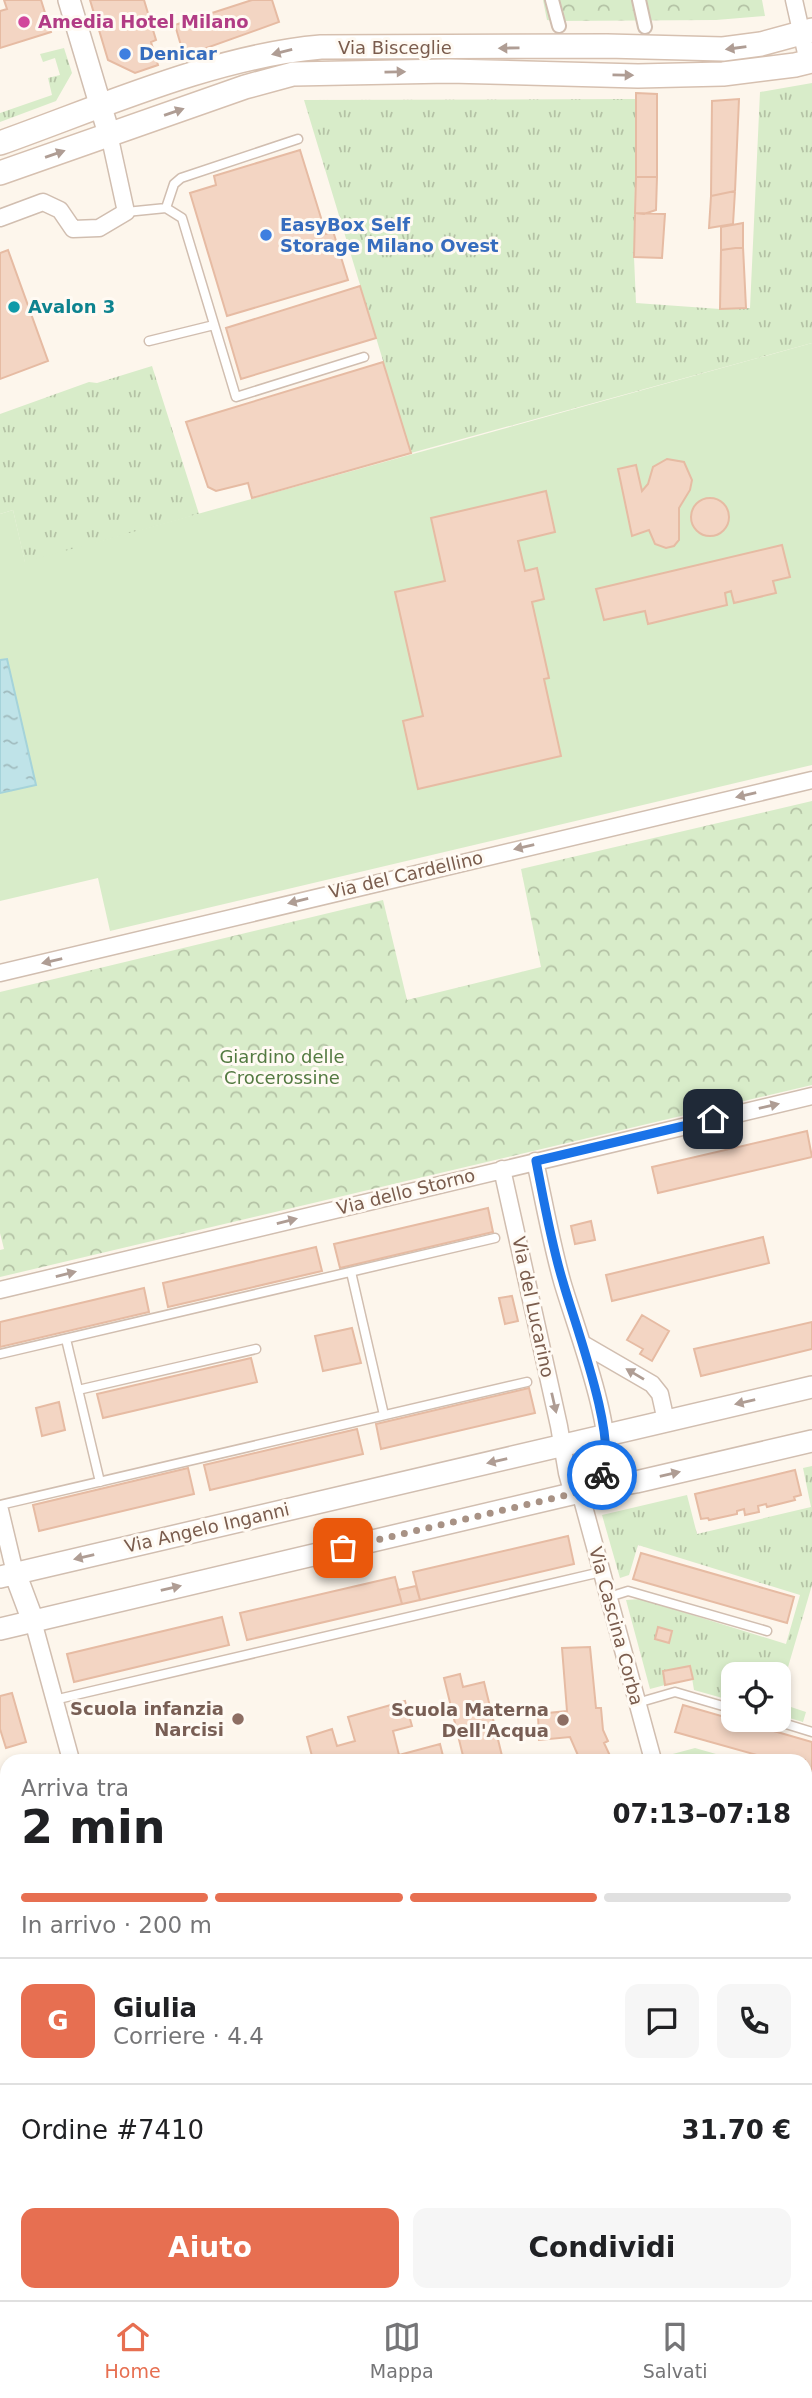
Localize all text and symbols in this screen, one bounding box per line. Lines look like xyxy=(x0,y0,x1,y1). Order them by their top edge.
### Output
place label: Amedia Hotel Milano xyxy=(38,11,249,32)
marker: Amedia Hotel Milano xyxy=(16,14,32,30)
street label: Via Bisceglie xyxy=(338,37,452,58)
one-way arrow xyxy=(497,42,519,53)
one-way arrow xyxy=(725,42,747,53)
place label: Denicar xyxy=(139,43,217,64)
marker: Denicar xyxy=(117,46,133,62)
one-way arrow xyxy=(270,47,292,58)
one-way arrow xyxy=(385,66,407,77)
one-way arrow xyxy=(612,70,634,81)
one-way arrow xyxy=(164,107,185,118)
one-way arrow xyxy=(44,148,65,159)
place label: EasyBox Self Storage Milano Ovest xyxy=(280,214,499,256)
marker: EasyBox Self Storage Milano Ovest xyxy=(258,227,274,243)
place label: Avalon 3 xyxy=(28,296,115,317)
marker: Avalon 3 xyxy=(6,299,22,315)
one-way arrow xyxy=(734,790,756,801)
one-way arrow xyxy=(513,842,535,853)
street label: Via del Cardellino xyxy=(327,847,485,902)
one-way arrow xyxy=(287,896,309,907)
one-way arrow xyxy=(41,955,63,966)
park label: Giardino delle Crocerossine xyxy=(219,1046,345,1088)
pin xyxy=(683,1089,743,1149)
icon: home xyxy=(694,1100,732,1138)
one-way arrow xyxy=(758,1101,780,1112)
street label: Via dello Storno xyxy=(334,1164,477,1219)
one-way arrow xyxy=(277,1215,299,1226)
street label: Via del Lucarino xyxy=(508,1234,559,1379)
one-way arrow xyxy=(55,1269,77,1280)
one-way arrow xyxy=(625,1368,644,1380)
one-way arrow xyxy=(549,1392,560,1414)
one-way arrow xyxy=(734,1397,756,1408)
courier xyxy=(567,1440,637,1510)
one-way arrow xyxy=(486,1456,508,1467)
icon: bike xyxy=(583,1456,621,1494)
one-way arrow xyxy=(660,1468,682,1479)
street label: Via Angelo Inganni xyxy=(122,1498,291,1557)
pin xyxy=(313,1518,373,1578)
icon: bag xyxy=(324,1529,362,1567)
street label: Via Cascina Corba xyxy=(585,1544,648,1707)
one-way arrow xyxy=(73,1551,95,1562)
one-way arrow xyxy=(160,1583,182,1594)
map controls xyxy=(721,1662,791,1732)
button: locate xyxy=(721,1662,791,1732)
place label: Scuola infanzia Narcisi xyxy=(70,1698,224,1740)
place label: Scuola Materna Dell'Acqua xyxy=(391,1699,549,1741)
marker: Scuola infanzia Narcisi xyxy=(230,1711,246,1727)
marker: Scuola Materna Dell'Acqua xyxy=(555,1712,571,1728)
text: Arriva tra xyxy=(21,1775,129,1801)
text: 07:13–07:18 xyxy=(612,1799,791,1829)
text: 2 min xyxy=(21,1800,165,1854)
text: In arrivo · 200 m xyxy=(21,1912,212,1938)
button: chat xyxy=(625,1984,699,2058)
button: phone xyxy=(717,1984,791,2058)
text: Giulia xyxy=(113,1993,197,2023)
text: G xyxy=(47,2006,69,2036)
text: Corriere · 4.4 xyxy=(113,2023,264,2049)
text: Ordine #7410 xyxy=(21,2115,204,2145)
text: 31.70 € xyxy=(682,2115,791,2145)
button: Aiuto xyxy=(21,2208,399,2288)
button: Condividi xyxy=(413,2208,791,2288)
tab: Home xyxy=(105,2318,161,2382)
tab: Mappa xyxy=(370,2318,434,2382)
tab: Salvati xyxy=(643,2318,707,2382)

